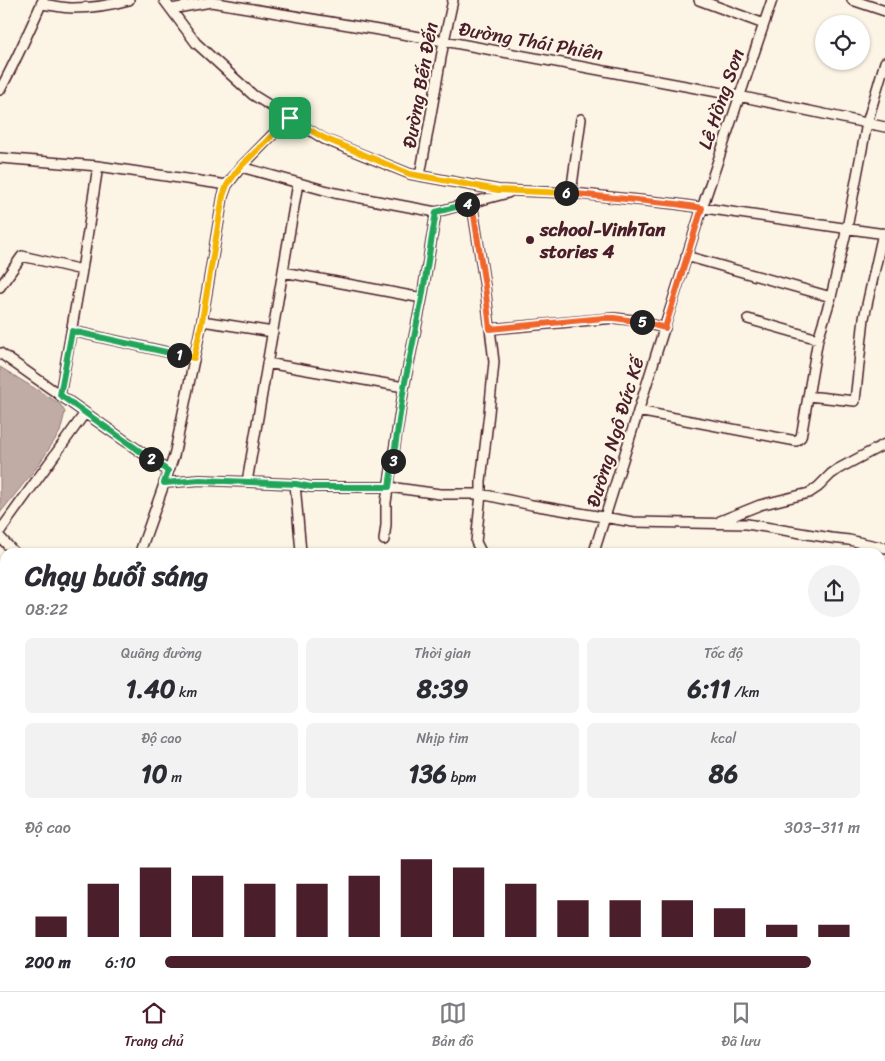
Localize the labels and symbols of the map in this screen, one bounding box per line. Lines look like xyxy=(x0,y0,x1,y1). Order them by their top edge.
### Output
street label: Đường Thái Phiên xyxy=(456,12,606,70)
street label: Đường Bến Đến xyxy=(393,19,447,151)
street label: Lê Hồng Sơn xyxy=(688,44,754,154)
pin xyxy=(269,97,311,139)
pin: 6 xyxy=(554,180,578,206)
pin: 4 xyxy=(454,192,480,216)
place label: school-VinhTan stories 4 xyxy=(539,213,666,268)
marker: school-VinhTan stories 4 xyxy=(524,234,536,246)
pin: 5 xyxy=(630,310,654,334)
pin: 1 xyxy=(166,342,192,368)
street label: Đường Ngô Đức Kế xyxy=(576,350,654,511)
pin: 2 xyxy=(138,446,164,472)
pin: 3 xyxy=(380,448,406,474)

